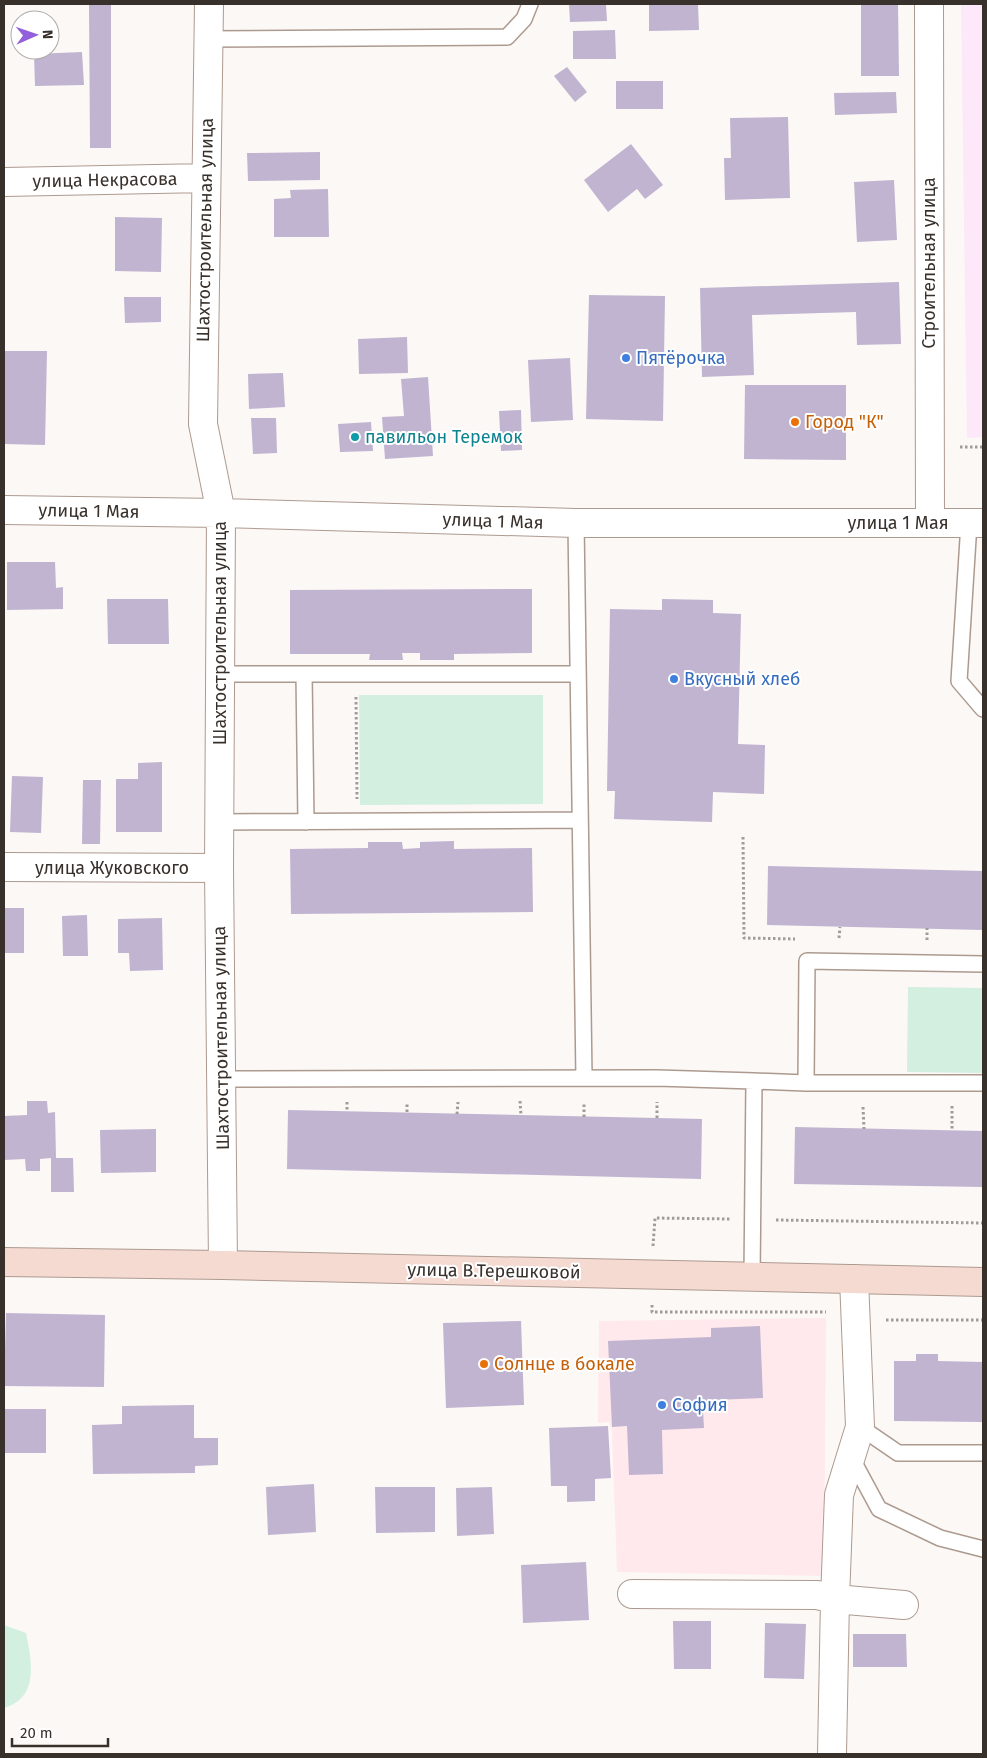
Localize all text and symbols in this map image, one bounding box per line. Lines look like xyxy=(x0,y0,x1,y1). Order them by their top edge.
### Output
north arrow xyxy=(10,10,60,60)
text: N xyxy=(39,30,56,40)
street label: Шахтостроительная улица xyxy=(192,118,218,342)
street label: улица Некрасова xyxy=(32,168,178,192)
street label: Строительная улица xyxy=(918,177,940,349)
place label: Пятёрочка xyxy=(636,347,726,369)
marker: Пятёрочка xyxy=(620,352,632,364)
place label: Город "К" xyxy=(805,411,884,433)
marker: Город "К" xyxy=(789,416,801,428)
place label: павильон Теремок xyxy=(365,426,523,448)
marker: павильон Теремок xyxy=(349,431,361,443)
street label: улица 1 Мая xyxy=(38,499,140,523)
street label: улица 1 Мая xyxy=(442,508,544,534)
street label: улица 1 Мая xyxy=(847,512,949,534)
street label: Шахтостроительная улица xyxy=(209,521,231,745)
place label: Вкусный хлеб xyxy=(684,668,800,690)
marker: Вкусный хлеб xyxy=(668,673,680,685)
street label: улица Жуковского xyxy=(35,857,189,879)
street label: Шахтостроительная улица xyxy=(208,926,234,1150)
street label: улица В.Терешковой xyxy=(407,1258,581,1284)
place label: Солнце в бокале xyxy=(494,1353,635,1375)
marker: Солнце в бокале xyxy=(478,1358,490,1370)
place label: София xyxy=(672,1394,728,1416)
marker: София xyxy=(656,1399,668,1411)
scale bar xyxy=(12,1716,109,1748)
text: 20 m xyxy=(20,1724,53,1742)

